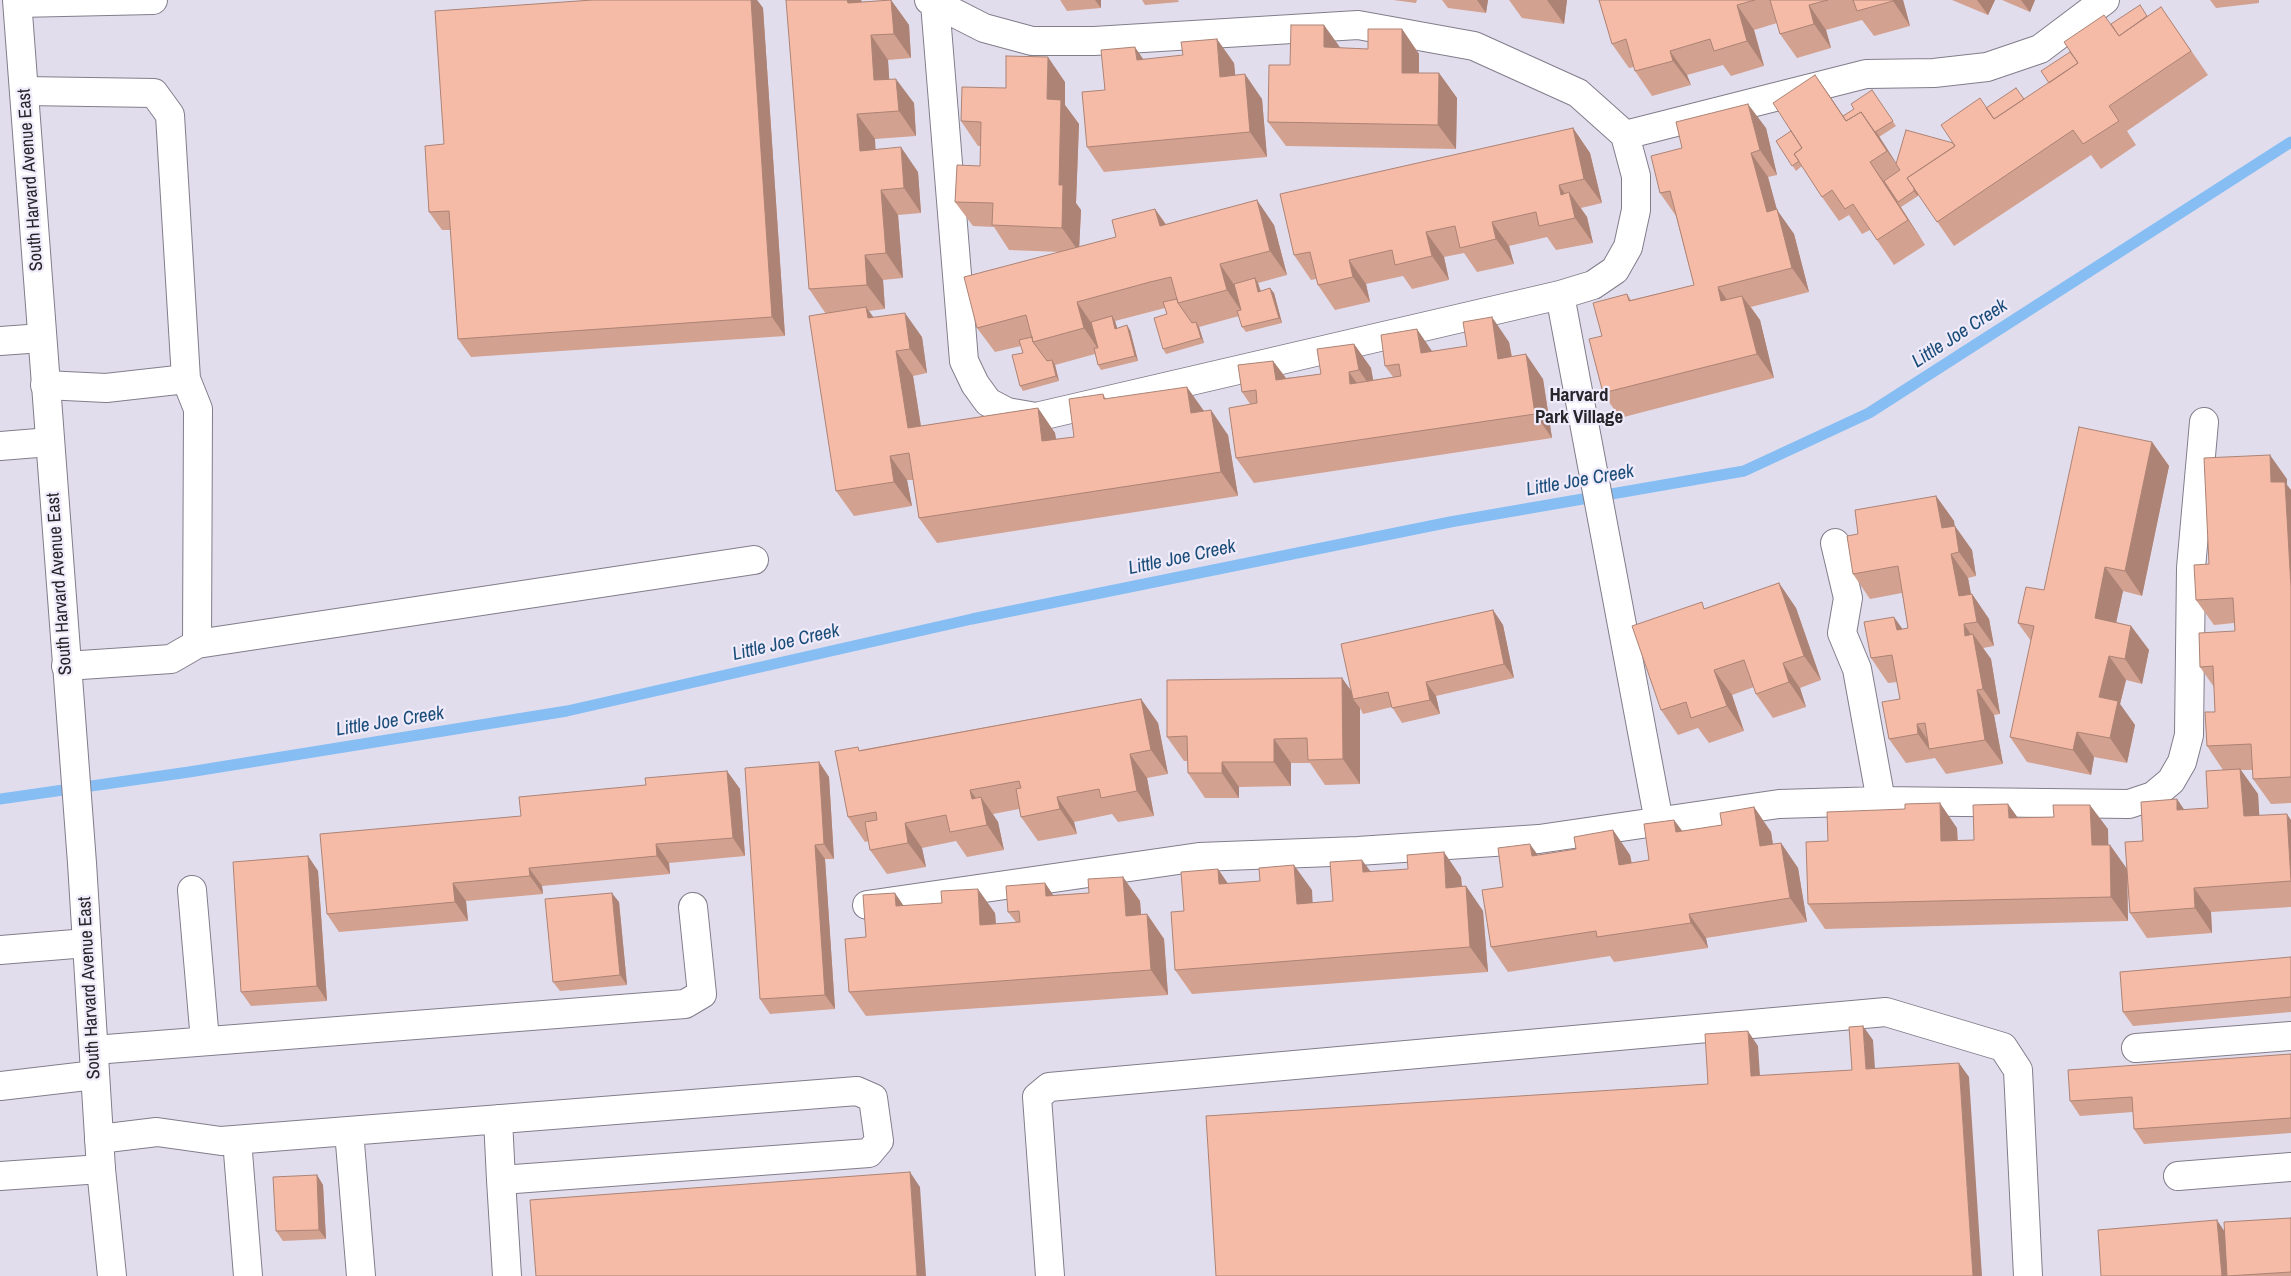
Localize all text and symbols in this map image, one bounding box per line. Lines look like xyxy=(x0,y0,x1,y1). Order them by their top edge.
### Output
street label: South Harvard Avenue East xyxy=(14,88,48,272)
water label: Little Joe Creek xyxy=(1908,295,2012,373)
district label: Harvard Park Village xyxy=(1535,385,1623,429)
water label: Little Joe Creek xyxy=(1524,460,1636,502)
street label: South Harvard Avenue East xyxy=(43,492,77,676)
water label: Little Joe Creek xyxy=(1126,536,1238,580)
water label: Little Joe Creek xyxy=(730,620,842,666)
water label: Little Joe Creek xyxy=(334,702,446,742)
street label: South Harvard Avenue East xyxy=(74,896,106,1080)

